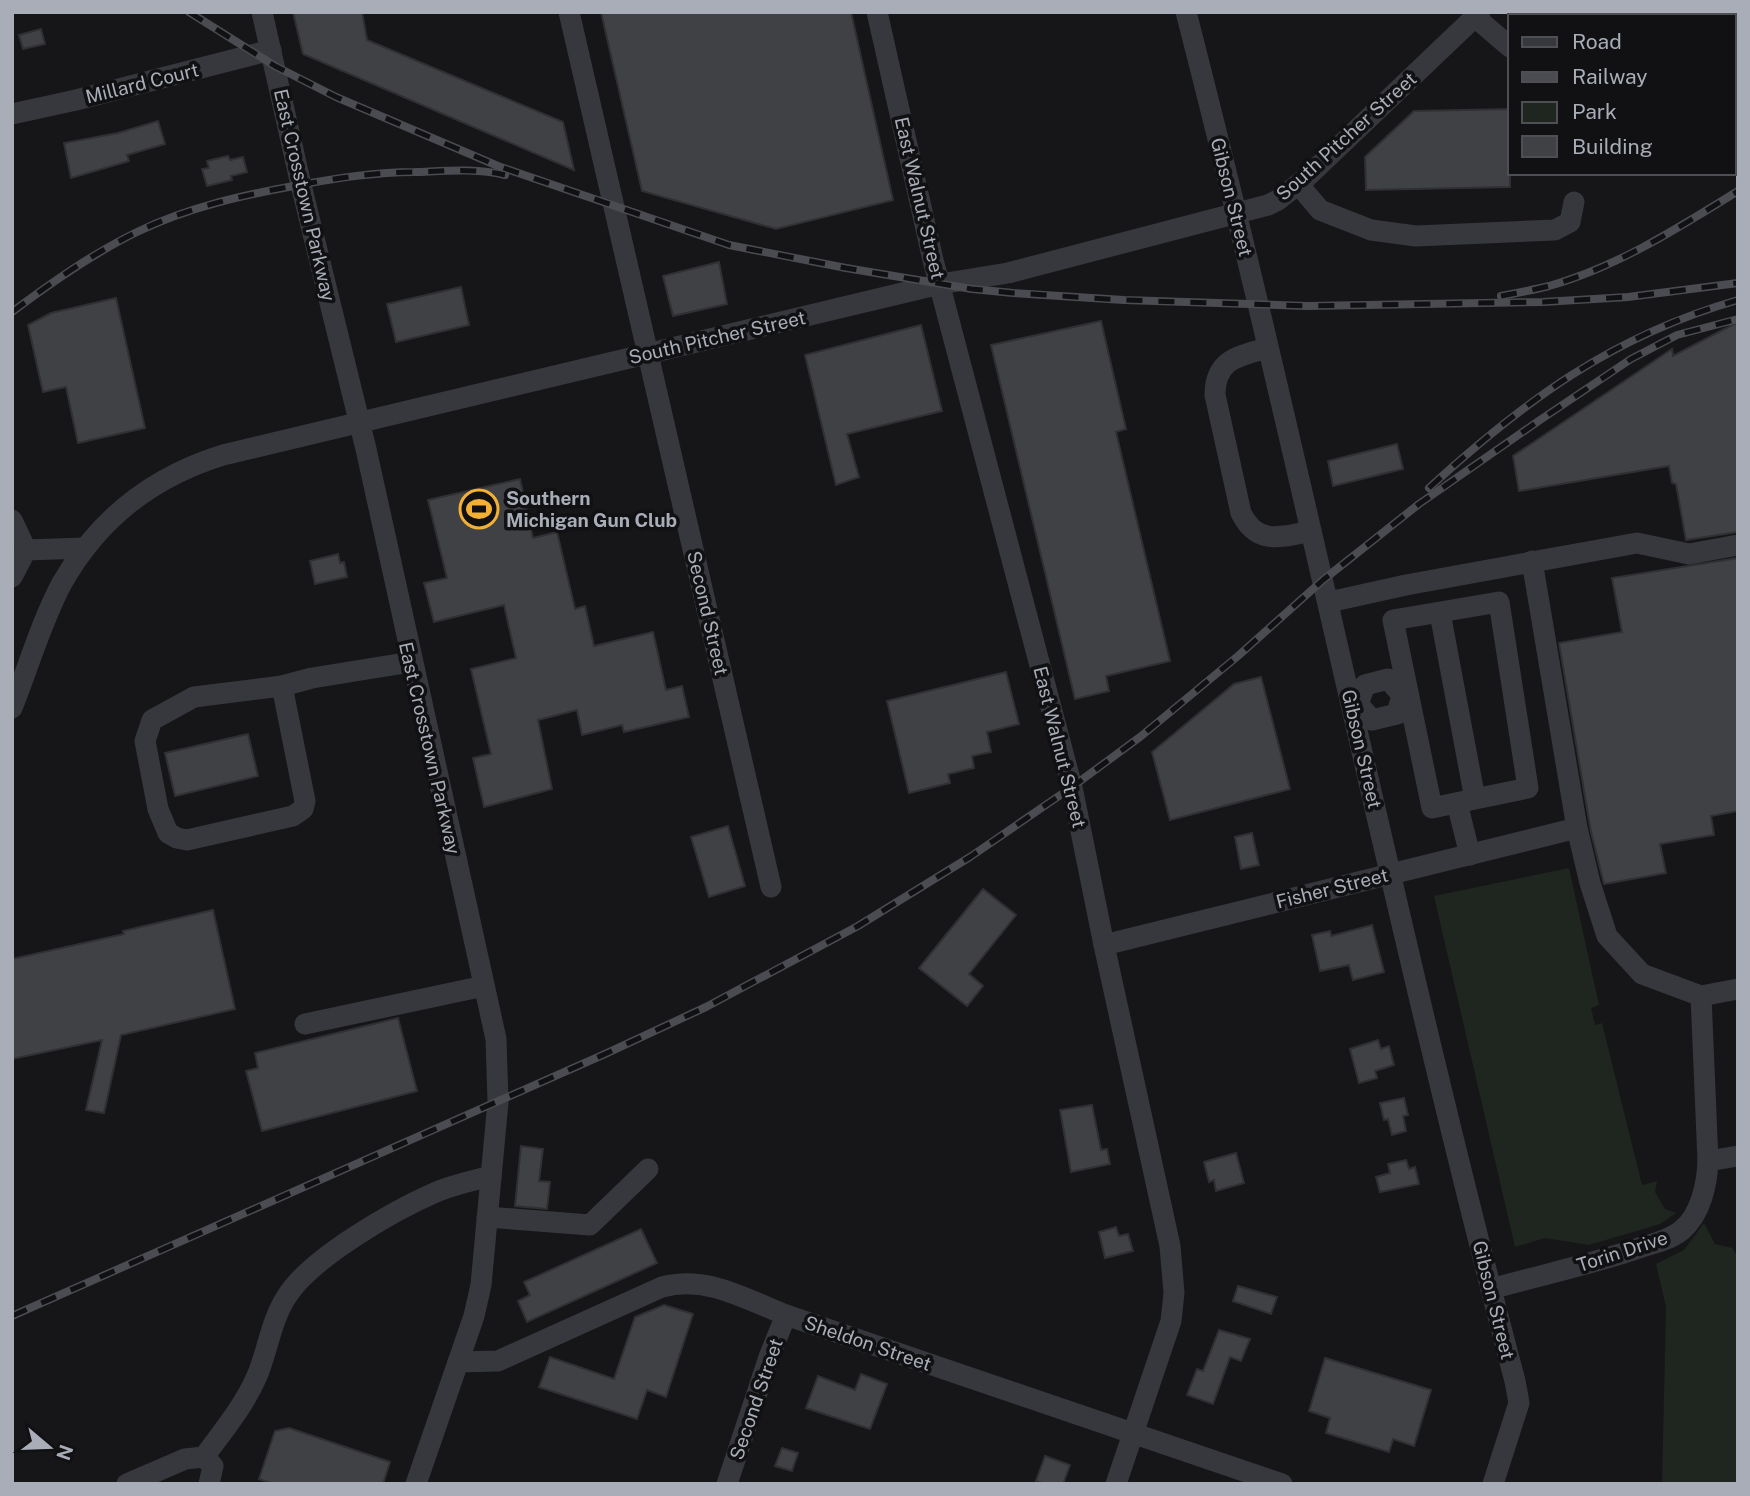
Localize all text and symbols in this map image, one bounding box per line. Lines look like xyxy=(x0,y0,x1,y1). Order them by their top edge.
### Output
legend xyxy=(1508,14,1736,175)
text: Road xyxy=(1572,29,1622,54)
street label: Millard Court xyxy=(83,58,201,108)
text: Railway xyxy=(1572,64,1648,89)
street label: South Pitcher Street xyxy=(1271,67,1421,205)
street label: East Crosstown Parkway xyxy=(270,87,340,303)
text: Park xyxy=(1572,99,1617,124)
street label: East Walnut Street xyxy=(891,115,949,281)
text: Building xyxy=(1572,134,1653,159)
street label: Gibson Street xyxy=(1207,135,1257,259)
street label: South Pitcher Street xyxy=(626,306,808,368)
place label: Southern Michigan Gun Club xyxy=(506,487,677,531)
sports icon: Southern Michigan Gun Club xyxy=(458,488,500,530)
street label: Second Street xyxy=(683,549,733,677)
street label: East Crosstown Parkway xyxy=(395,640,465,856)
street label: East Walnut Street xyxy=(1029,664,1091,830)
street label: Gibson Street xyxy=(1338,687,1386,811)
street label: Fisher Street xyxy=(1274,863,1390,913)
street label: Torin Drive xyxy=(1574,1226,1670,1276)
street label: Gibson Street xyxy=(1469,1238,1519,1362)
street label: Sheldon Street xyxy=(802,1311,934,1375)
street label: Second Street xyxy=(725,1335,787,1463)
north arrow xyxy=(14,1412,84,1482)
text: N xyxy=(52,1442,78,1463)

